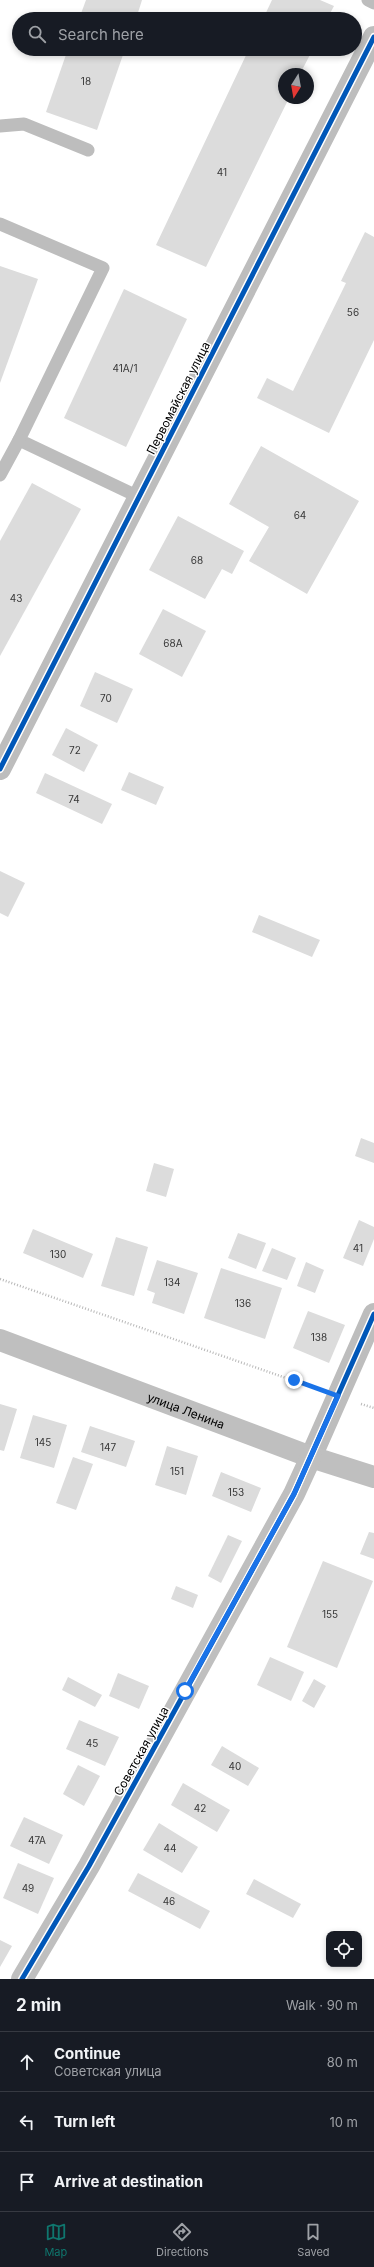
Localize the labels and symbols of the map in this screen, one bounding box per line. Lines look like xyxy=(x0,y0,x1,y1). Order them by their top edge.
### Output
north arrow xyxy=(278,68,314,104)
house number: 18 xyxy=(81,75,91,87)
house number: 41 xyxy=(217,166,227,178)
house number: 56 xyxy=(347,306,359,318)
street label: Первомайская улица xyxy=(143,339,213,457)
house number: 41А/1 xyxy=(112,362,138,374)
house number: 64 xyxy=(294,509,306,521)
house number: 68 xyxy=(191,554,203,566)
house number: 43 xyxy=(10,592,22,604)
house number: 68А xyxy=(163,637,183,649)
house number: 70 xyxy=(100,692,112,704)
house number: 72 xyxy=(69,744,81,756)
house number: 74 xyxy=(68,793,80,805)
house number: 41 xyxy=(353,1242,363,1254)
house number: 130 xyxy=(50,1248,66,1260)
house number: 134 xyxy=(164,1276,180,1288)
house number: 136 xyxy=(235,1297,251,1309)
house number: 138 xyxy=(311,1331,327,1343)
route end xyxy=(285,1371,303,1389)
street label: улица Ленина xyxy=(145,1389,227,1431)
house number: 145 xyxy=(35,1436,51,1448)
house number: 147 xyxy=(100,1441,116,1453)
house number: 151 xyxy=(170,1465,184,1477)
house number: 153 xyxy=(228,1486,244,1498)
house number: 155 xyxy=(322,1608,338,1620)
route start xyxy=(176,1682,194,1700)
street label: Советская улица xyxy=(110,1704,172,1798)
house number: 45 xyxy=(86,1737,98,1749)
house number: 40 xyxy=(229,1760,241,1772)
house number: 42 xyxy=(194,1802,206,1814)
house number: 47А xyxy=(28,1834,46,1846)
house number: 44 xyxy=(164,1842,176,1854)
house number: 49 xyxy=(22,1882,34,1894)
house number: 46 xyxy=(163,1895,175,1907)

